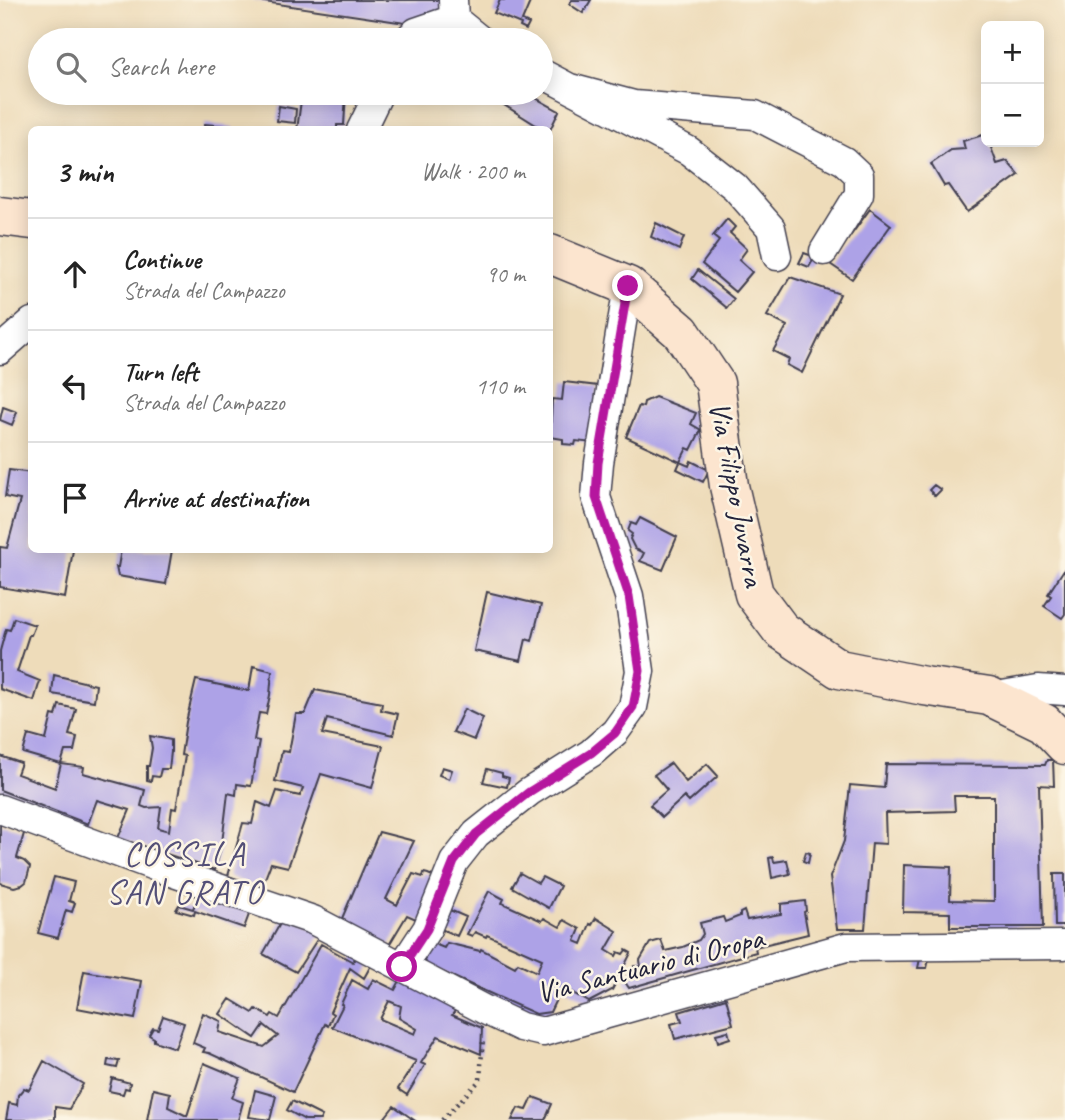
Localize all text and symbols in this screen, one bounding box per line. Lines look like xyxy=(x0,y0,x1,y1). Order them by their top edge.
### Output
map controls xyxy=(981,21,1044,147)
button: + xyxy=(981,21,1044,84)
search box xyxy=(28,28,553,105)
icon: search xyxy=(52,48,90,86)
text: Search here xyxy=(108,50,214,83)
button: − xyxy=(981,84,1044,147)
text: 3 min xyxy=(56,153,113,191)
text: Walk · 200 m xyxy=(421,157,525,186)
text: Continue xyxy=(123,243,201,276)
icon: ahead xyxy=(56,255,94,293)
text: 90 m xyxy=(486,260,525,289)
route end xyxy=(612,270,643,301)
text: Strada del Campazzo xyxy=(123,276,285,305)
text: Turn left xyxy=(123,355,198,388)
icon: left xyxy=(56,367,94,405)
text: 110 m xyxy=(476,372,525,401)
text: Strada del Campazzo xyxy=(123,388,285,417)
street label: Via Filippo Juvarra xyxy=(701,399,774,591)
icon: arrive xyxy=(56,479,94,517)
text: Arrive at destination xyxy=(123,482,309,515)
district label: COSSILA SAN GRATO xyxy=(106,833,265,913)
street label: Via Santuario di Oropa xyxy=(533,918,769,1012)
route start xyxy=(386,951,417,982)

